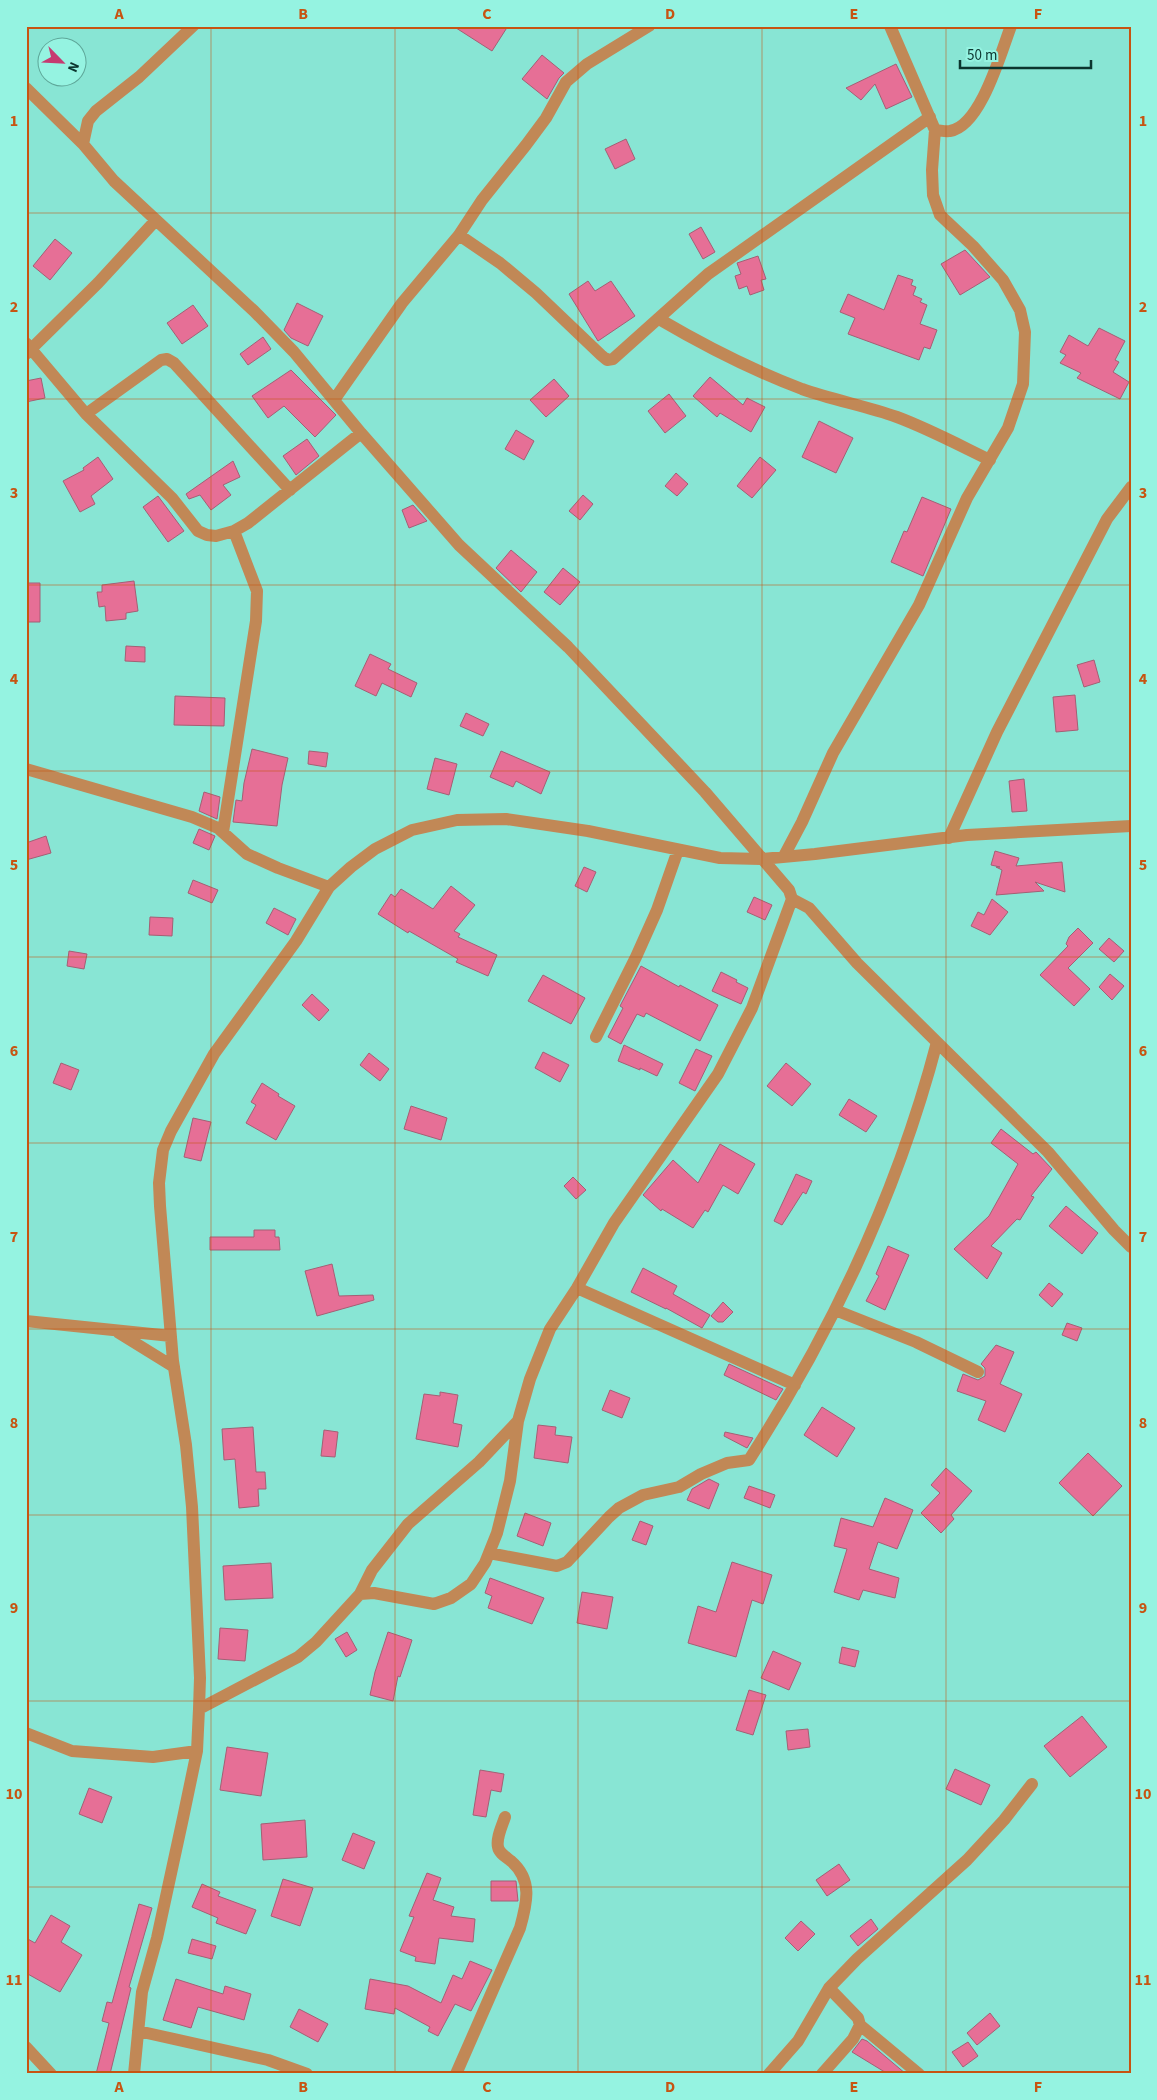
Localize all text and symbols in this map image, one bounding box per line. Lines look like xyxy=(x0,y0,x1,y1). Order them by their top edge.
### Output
text: A xyxy=(113,3,124,25)
text: B xyxy=(298,3,308,25)
text: C xyxy=(482,3,492,25)
text: D xyxy=(665,3,675,25)
text: E xyxy=(850,3,858,25)
text: F xyxy=(1034,3,1042,25)
north arrow xyxy=(38,38,88,88)
scale bar xyxy=(960,38,1091,70)
text: 50 m xyxy=(967,45,997,66)
text: N xyxy=(62,59,84,75)
text: 1 xyxy=(10,110,18,132)
text: 1 xyxy=(1139,110,1147,132)
text: 2 xyxy=(10,296,18,318)
text: 2 xyxy=(1139,296,1147,318)
text: 3 xyxy=(10,482,18,504)
text: 3 xyxy=(1139,482,1147,504)
text: 4 xyxy=(10,668,19,690)
text: 4 xyxy=(1139,668,1148,690)
text: 5 xyxy=(10,854,18,876)
text: 5 xyxy=(1139,854,1147,876)
text: 6 xyxy=(10,1040,18,1062)
text: 6 xyxy=(1139,1040,1147,1062)
text: 7 xyxy=(10,1226,18,1248)
text: 7 xyxy=(1139,1226,1147,1248)
text: 8 xyxy=(10,1412,18,1434)
text: 8 xyxy=(1139,1412,1147,1434)
text: 9 xyxy=(10,1597,18,1619)
text: 9 xyxy=(1139,1597,1147,1619)
text: 10 xyxy=(6,1783,22,1805)
text: 10 xyxy=(1135,1783,1151,1805)
text: 11 xyxy=(6,1969,22,1991)
text: 11 xyxy=(1135,1969,1151,1991)
text: A xyxy=(113,2076,124,2098)
text: B xyxy=(298,2076,308,2098)
text: C xyxy=(482,2076,492,2098)
text: D xyxy=(665,2076,675,2098)
text: E xyxy=(850,2076,858,2098)
text: F xyxy=(1034,2076,1042,2098)

